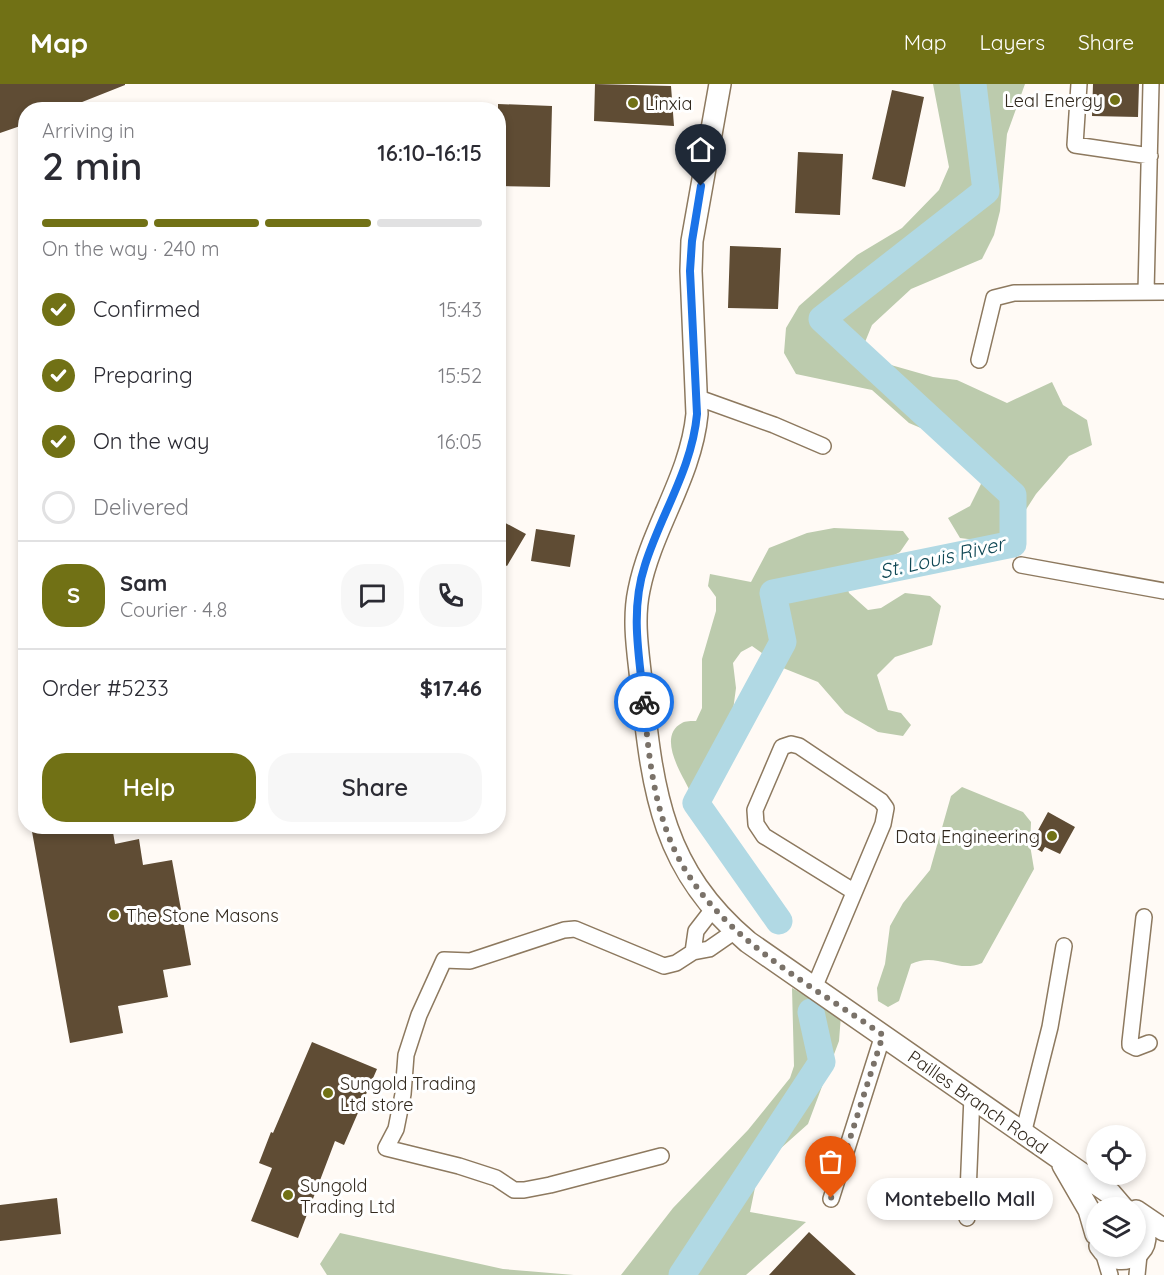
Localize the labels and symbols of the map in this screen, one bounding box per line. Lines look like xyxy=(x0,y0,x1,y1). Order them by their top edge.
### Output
place label: Leal Energy xyxy=(1004,89,1103,112)
place label: Linxia xyxy=(645,92,692,115)
marker: Leal Energy xyxy=(1108,93,1122,107)
marker: Linxia xyxy=(626,96,640,110)
pin xyxy=(675,124,726,186)
water label: St. Louis River xyxy=(877,530,1009,584)
courier xyxy=(614,672,674,732)
place label: Data Engineering xyxy=(895,825,1040,848)
marker: Data Engineering xyxy=(1045,829,1059,843)
place label: The Stone Masons xyxy=(126,904,279,927)
marker: The Stone Masons xyxy=(107,908,121,922)
street label: Pailles Branch Road xyxy=(903,1045,1053,1159)
place label: Sungold Trading Ltd store xyxy=(340,1072,476,1116)
marker: Sungold Trading Ltd store xyxy=(321,1086,335,1100)
pin xyxy=(805,1136,856,1198)
place label: Sungold Trading Ltd xyxy=(300,1174,395,1218)
callout: Montebello Mall xyxy=(867,1177,1053,1219)
marker: Sungold Trading Ltd xyxy=(281,1188,295,1202)

